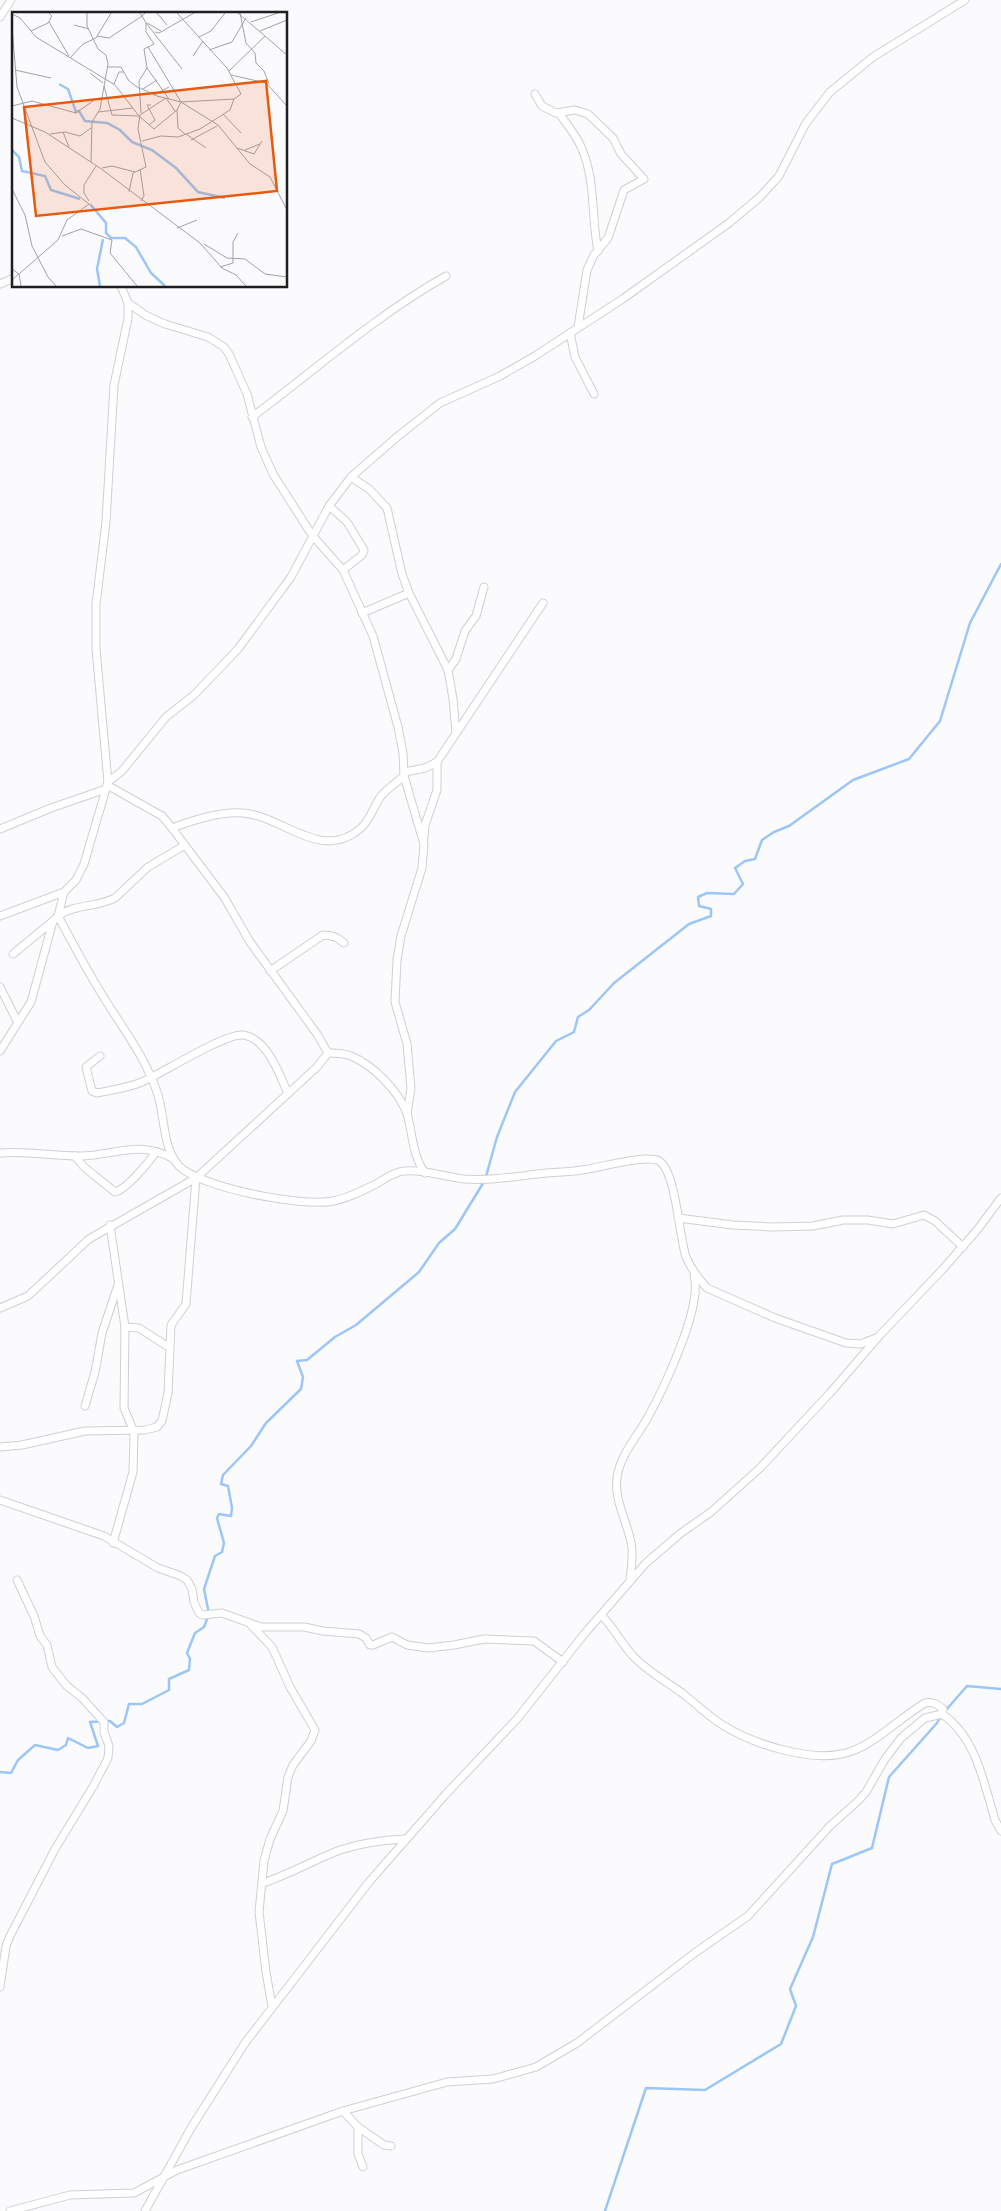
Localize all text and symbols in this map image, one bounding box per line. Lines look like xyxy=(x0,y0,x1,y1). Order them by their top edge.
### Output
inset map xyxy=(12,12,288,288)

